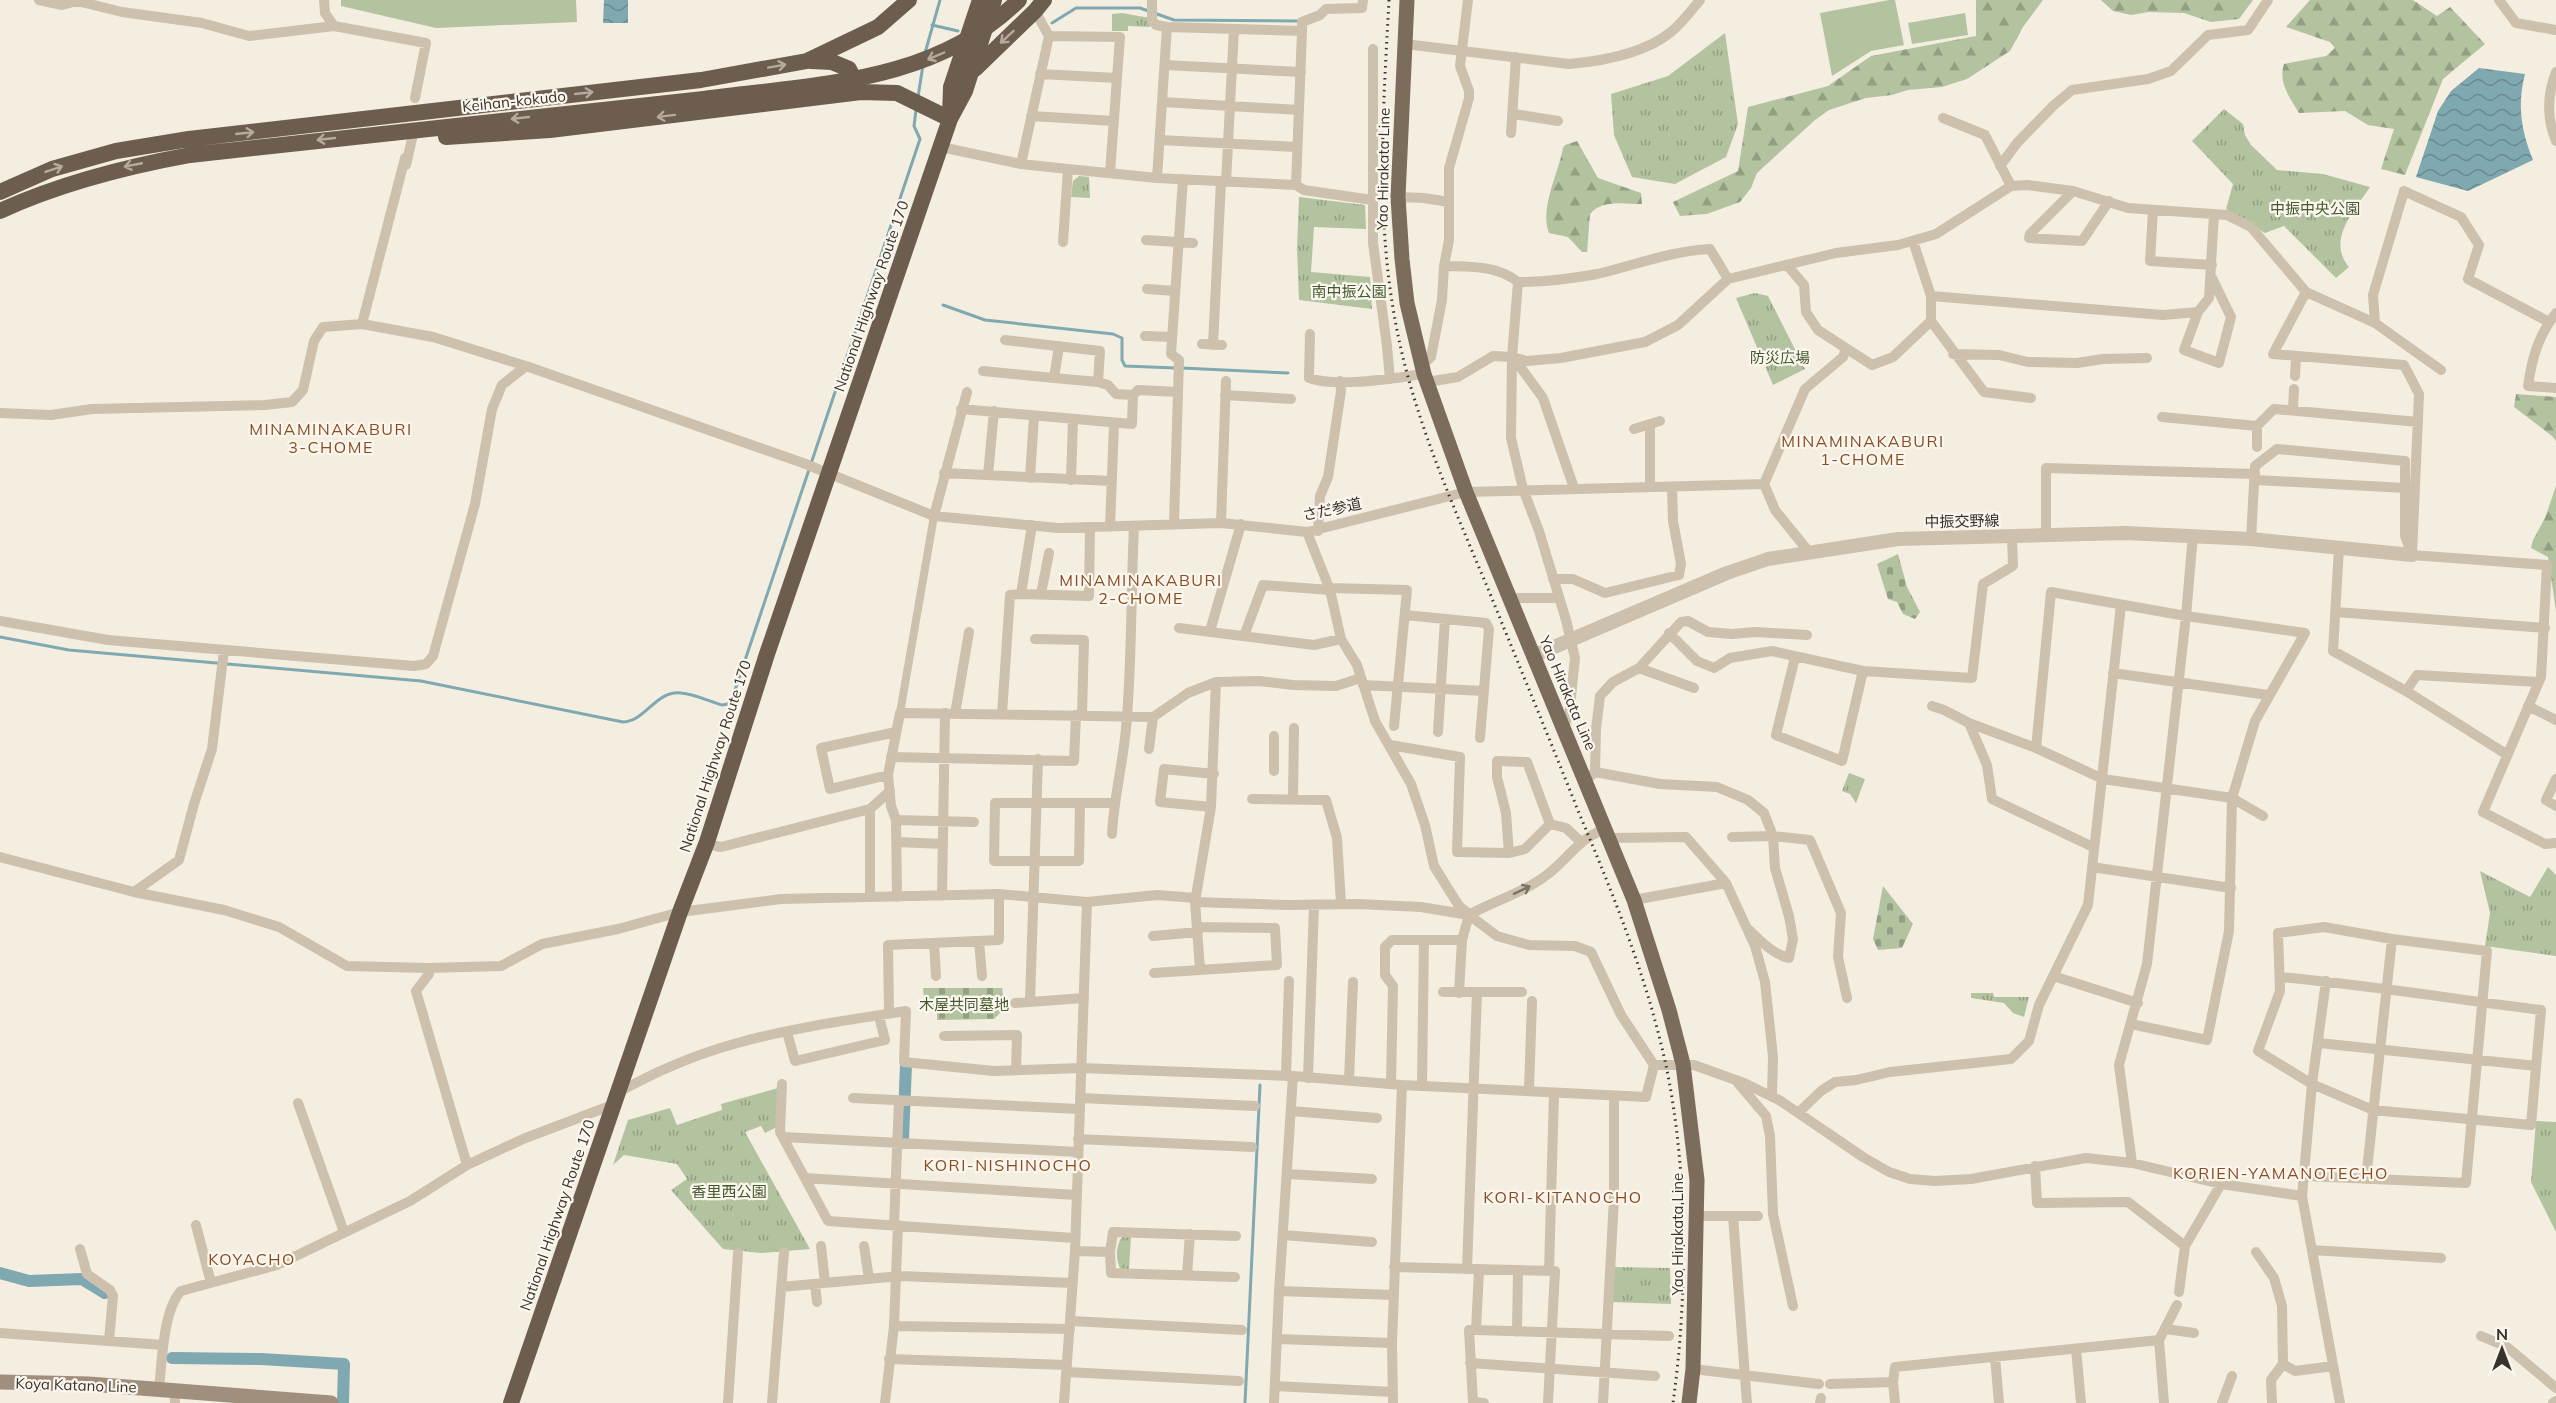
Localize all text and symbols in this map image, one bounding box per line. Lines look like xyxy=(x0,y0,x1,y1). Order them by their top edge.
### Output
one-way arrow xyxy=(1000,30,1015,45)
one-way arrow xyxy=(927,51,946,62)
one-way arrow xyxy=(767,61,787,72)
street label: Keihan-kokudo xyxy=(461,86,567,116)
one-way arrow xyxy=(574,87,594,98)
street label: Yao Hirakata Line xyxy=(1372,108,1394,231)
one-way arrow xyxy=(657,111,676,122)
one-way arrow xyxy=(511,113,531,124)
one-way arrow xyxy=(234,127,254,138)
one-way arrow xyxy=(317,134,337,145)
one-way arrow xyxy=(124,160,144,171)
one-way arrow xyxy=(44,163,63,174)
street label: National Highway Route 170 xyxy=(829,198,913,394)
park label: 中振中央公園 xyxy=(2270,199,2360,218)
park label: 南中振公園 xyxy=(1311,282,1387,301)
park label: 防災広場 xyxy=(1750,348,1810,367)
district label: MINAMINAKABURI 3-CHOME xyxy=(249,419,413,457)
district label: MINAMINAKABURI 1-CHOME xyxy=(1781,431,1945,469)
street label: さだ参道 xyxy=(1301,493,1363,525)
street label: 中振交野線 xyxy=(1924,511,2000,531)
district label: MINAMINAKABURI 2-CHOME xyxy=(1059,570,1223,608)
street label: Yao Hirakata Line xyxy=(1535,632,1601,753)
street label: National Highway Route 170 xyxy=(675,657,755,855)
one-way arrow xyxy=(1512,883,1530,895)
park label: 木屋共同墓地 xyxy=(919,995,1009,1014)
street label: National Highway Route 170 xyxy=(515,1117,599,1313)
district label: KORI-NISHINOCHO xyxy=(924,1155,1092,1175)
district label: KORIEN-YAMANOTECHO xyxy=(2173,1163,2389,1183)
street label: Yao Hirakata Line xyxy=(1668,1173,1687,1296)
park label: 香里西公園 xyxy=(691,1182,767,1201)
district label: KORI-KITANOCHO xyxy=(1483,1187,1643,1207)
district label: KOYACHO xyxy=(208,1249,296,1269)
north arrow xyxy=(2472,1319,2532,1379)
text: N xyxy=(2496,1324,2508,1344)
street label: Koya Katano Line xyxy=(15,1373,137,1397)

